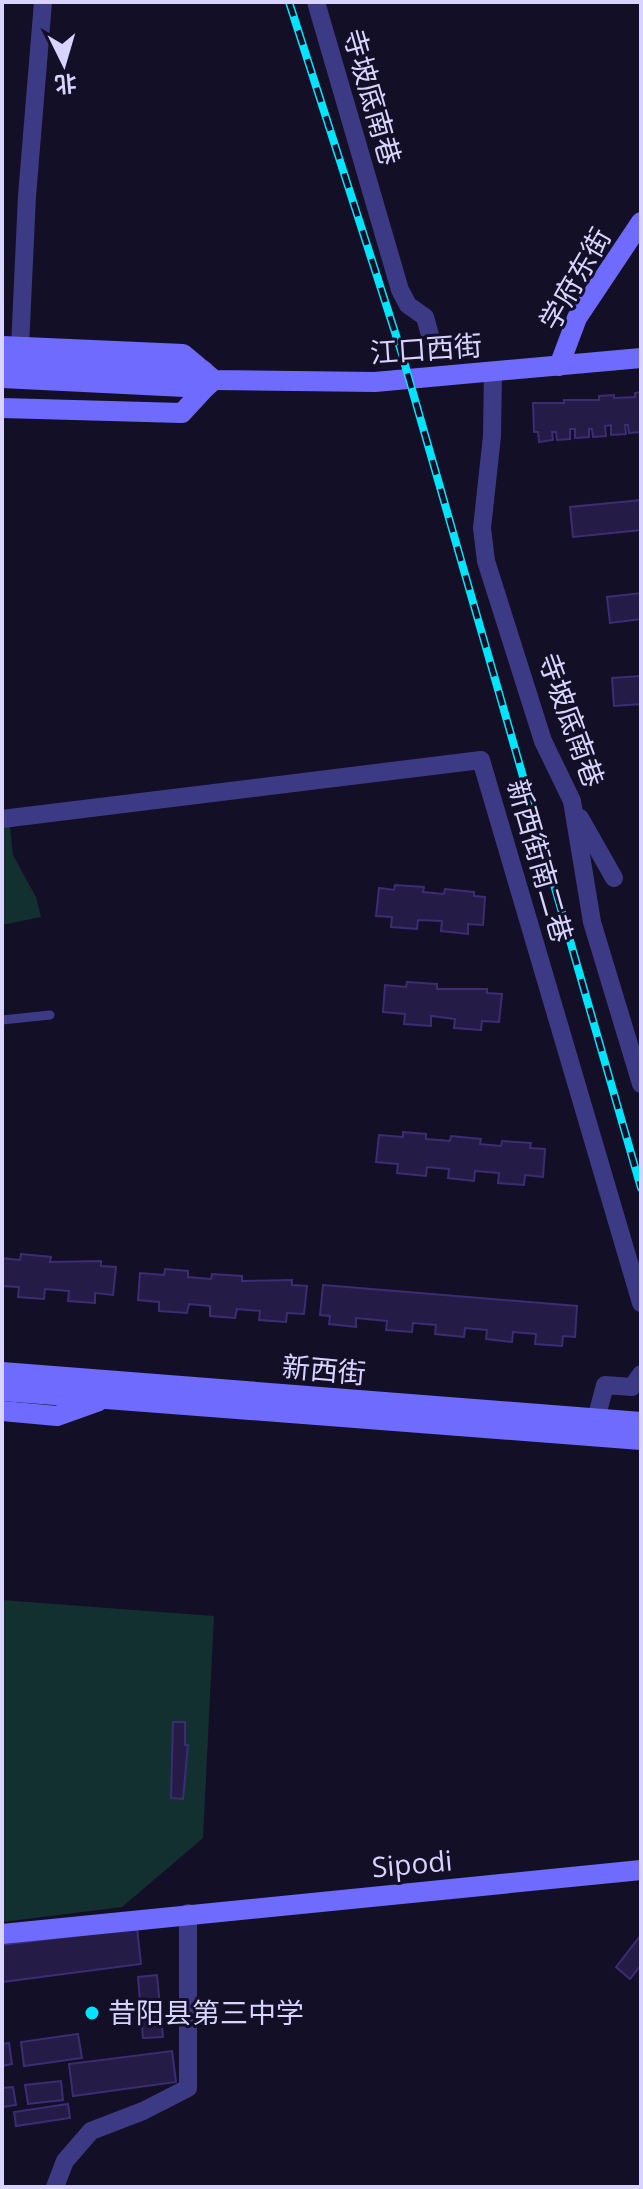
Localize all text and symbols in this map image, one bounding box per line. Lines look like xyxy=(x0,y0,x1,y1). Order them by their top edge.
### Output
north arrow xyxy=(24,24,104,104)
street label: 寺坡底南巷 xyxy=(335,24,411,169)
text: 北 xyxy=(54,69,78,101)
street label: 学府东街 xyxy=(530,220,619,337)
street label: 江口西街 xyxy=(369,325,483,371)
street label: 寺坡底南巷 xyxy=(530,647,614,792)
street label: 新西街南二巷 xyxy=(500,775,582,947)
street label: 新西街 xyxy=(281,1346,368,1392)
street label: Sipodi xyxy=(370,1841,454,1885)
place label: 昔阳县第三中学 xyxy=(108,1993,304,2031)
marker: 昔阳县第三中学 xyxy=(83,2004,101,2022)

